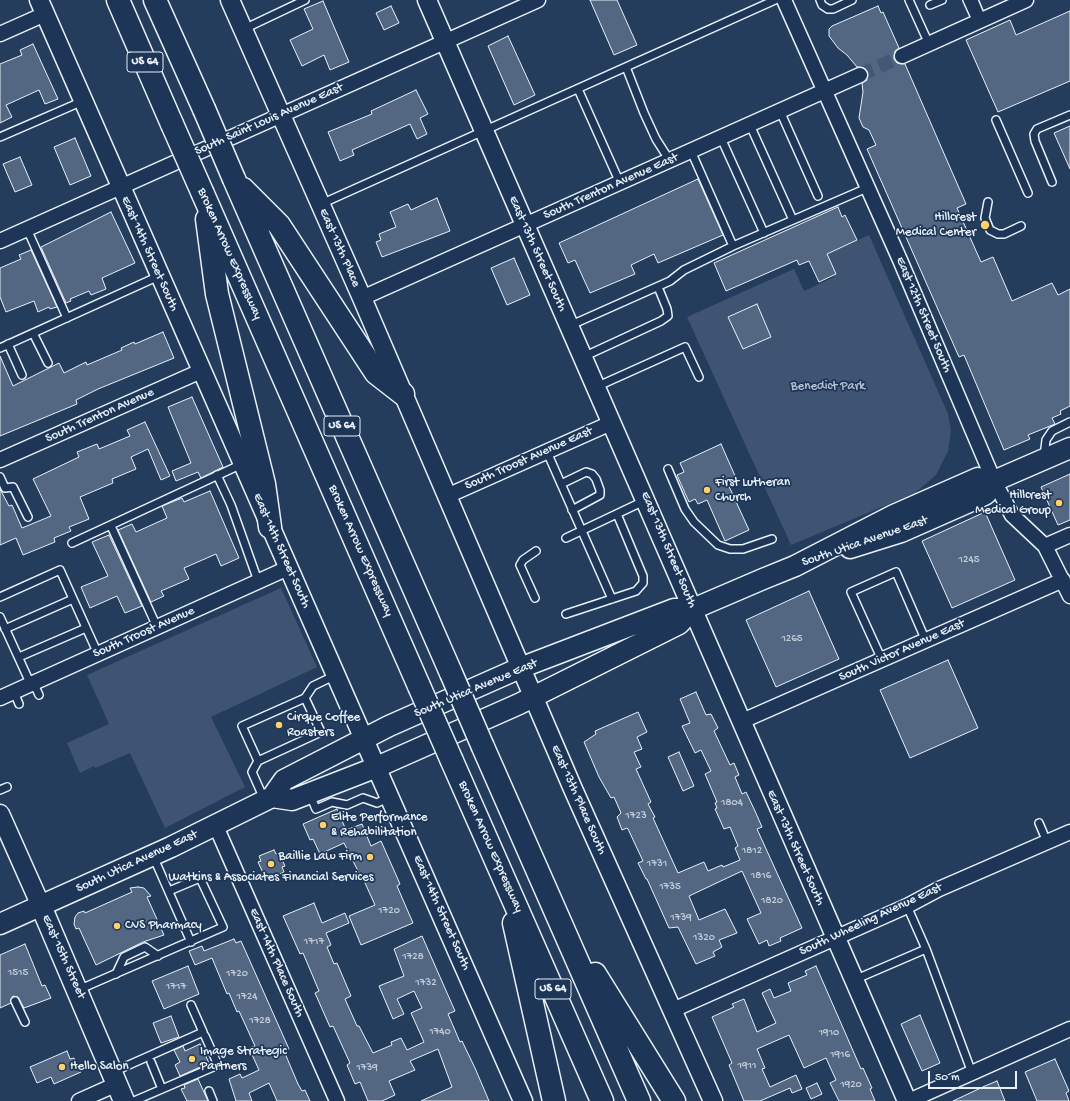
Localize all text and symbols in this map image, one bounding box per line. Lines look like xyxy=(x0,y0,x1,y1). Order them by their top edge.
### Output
road number: US 64 xyxy=(127,52,163,72)
street label: South Saint Louis Avenue East xyxy=(192,80,346,160)
street label: South Trenton Avenue East xyxy=(541,150,681,224)
street label: Broken Arrow Expressway xyxy=(193,186,265,322)
street label: East 14th Street South xyxy=(117,194,181,314)
street label: East 13th Street South xyxy=(505,194,569,314)
street label: East 13th Place xyxy=(315,206,363,290)
place label: Hillcrest Medical Center xyxy=(896,210,976,241)
marker: Hillcrest Medical Center xyxy=(979,219,991,231)
street label: East 12th Street South xyxy=(892,255,954,375)
park label: Benedict Park xyxy=(791,379,865,395)
street label: South Trenton Avenue xyxy=(43,385,157,447)
road number: US 64 xyxy=(324,416,360,436)
street label: South Troost Avenue East xyxy=(463,424,595,494)
place label: First Lutheran Church xyxy=(715,475,790,506)
street label: Broken Arrow Expressway xyxy=(324,483,396,619)
marker: First Lutheran Church xyxy=(702,485,712,495)
place label: Hillcrest Medical Group xyxy=(975,488,1051,519)
street label: East 13th Street South xyxy=(636,490,700,610)
street label: East 14th Street South xyxy=(249,491,313,611)
marker: Hillcrest Medical Group xyxy=(1054,498,1064,508)
street label: South Utica Avenue East xyxy=(800,513,930,571)
house number: 1245 xyxy=(959,553,979,567)
street label: South Troost Avenue xyxy=(91,604,197,662)
street label: South Victor Avenue East xyxy=(837,616,967,686)
house number: 1265 xyxy=(781,632,803,646)
street label: South Utica Avenue East xyxy=(412,656,540,722)
place label: Cirque Coffee Roasters xyxy=(287,710,360,741)
marker: Cirque Coffee Roasters xyxy=(274,720,284,730)
street label: East 13th Place South xyxy=(547,743,609,857)
street label: Broken Arrow Expressway xyxy=(454,779,526,915)
street label: East 13th Street South xyxy=(763,788,827,908)
house number: 1804 xyxy=(721,796,743,810)
house number: 1723 xyxy=(625,809,647,823)
place label: Elite Performance & Rehabilitation xyxy=(331,810,427,841)
marker: Elite Performance & Rehabilitation xyxy=(318,820,328,830)
street label: South Utica Avenue East xyxy=(74,827,200,897)
house number: 1812 xyxy=(742,844,762,858)
place label: Baillie Law Firm xyxy=(279,849,362,865)
marker: Baillie Law Firm xyxy=(365,852,375,862)
street label: East 14th Street South xyxy=(409,853,473,973)
house number: 1731 xyxy=(647,857,667,871)
marker: Watkins & Associates Financial Services xyxy=(266,859,276,869)
house number: 1816 xyxy=(751,869,771,883)
place label: Watkins & Associates Financial Services xyxy=(169,870,373,886)
house number: 1735 xyxy=(659,880,681,894)
street label: South Wheeling Avenue East xyxy=(797,880,945,960)
house number: 1820 xyxy=(761,894,783,908)
house number: 1720 xyxy=(378,904,400,918)
street label: East 14th Place South xyxy=(245,906,307,1020)
house number: 1739 xyxy=(670,911,692,925)
street label: East 15th Street xyxy=(37,912,89,1002)
place label: CVS Pharmacy xyxy=(125,918,202,934)
marker: CVS Pharmacy xyxy=(112,921,122,931)
house number: 1320 xyxy=(693,931,715,945)
house number: 1717 xyxy=(304,935,324,949)
house number: 1728 xyxy=(402,950,424,964)
house number: 1515 xyxy=(8,966,28,980)
house number: 1720 xyxy=(226,967,248,981)
house number: 1732 xyxy=(415,976,437,990)
road number: US 64 xyxy=(535,979,571,999)
house number: 1717 xyxy=(166,980,186,994)
house number: 1724 xyxy=(237,990,257,1004)
house number: 1728 xyxy=(249,1014,271,1028)
house number: 1740 xyxy=(429,1025,451,1039)
house number: 1910 xyxy=(819,1026,839,1040)
place label: Image Strategic Partners xyxy=(200,1044,287,1075)
house number: 1916 xyxy=(830,1048,850,1062)
marker: Image Strategic Partners xyxy=(187,1054,197,1064)
place label: Hello Salon xyxy=(70,1059,129,1075)
house number: 1911 xyxy=(738,1059,756,1073)
house number: 1739 xyxy=(356,1061,378,1075)
marker: Hello Salon xyxy=(57,1062,67,1072)
scale bar xyxy=(930,1063,1019,1089)
text: 50 m xyxy=(935,1071,960,1085)
house number: 1920 xyxy=(840,1078,862,1092)

